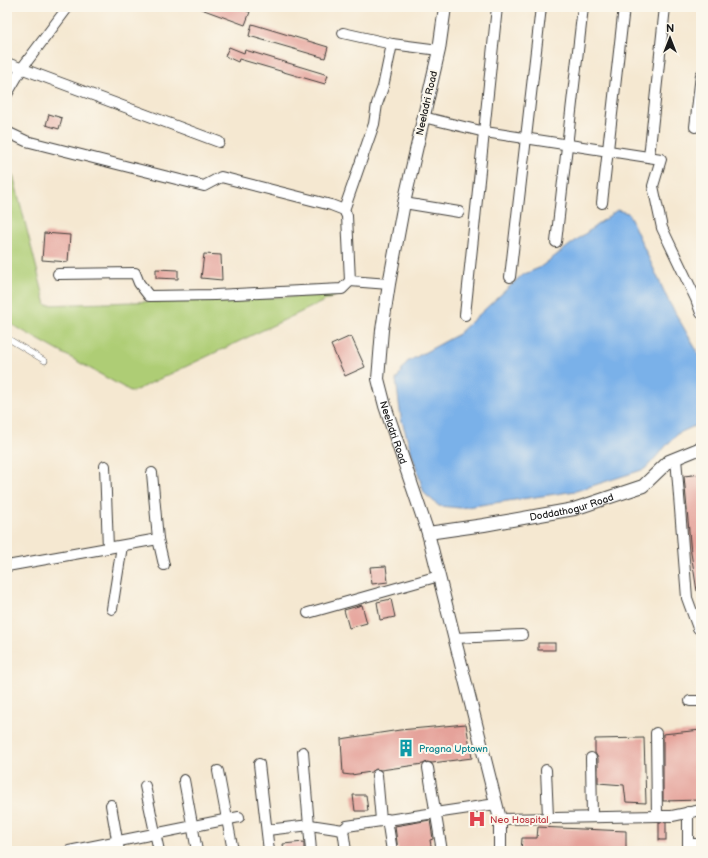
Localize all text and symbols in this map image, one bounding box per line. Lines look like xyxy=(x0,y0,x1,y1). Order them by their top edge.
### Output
north arrow xyxy=(650,18,690,58)
text: N xyxy=(666,22,674,35)
street label: Neeladri Road xyxy=(414,70,440,137)
street label: Neeladri Road xyxy=(377,400,409,466)
street label: Doddathogur Road xyxy=(529,491,615,524)
building icon: Pragna Uptown xyxy=(396,738,416,758)
place label: Pragna Uptown xyxy=(419,743,488,755)
hospital icon: Neo Hospital xyxy=(467,809,487,829)
place label: Neo Hospital xyxy=(490,814,549,826)

